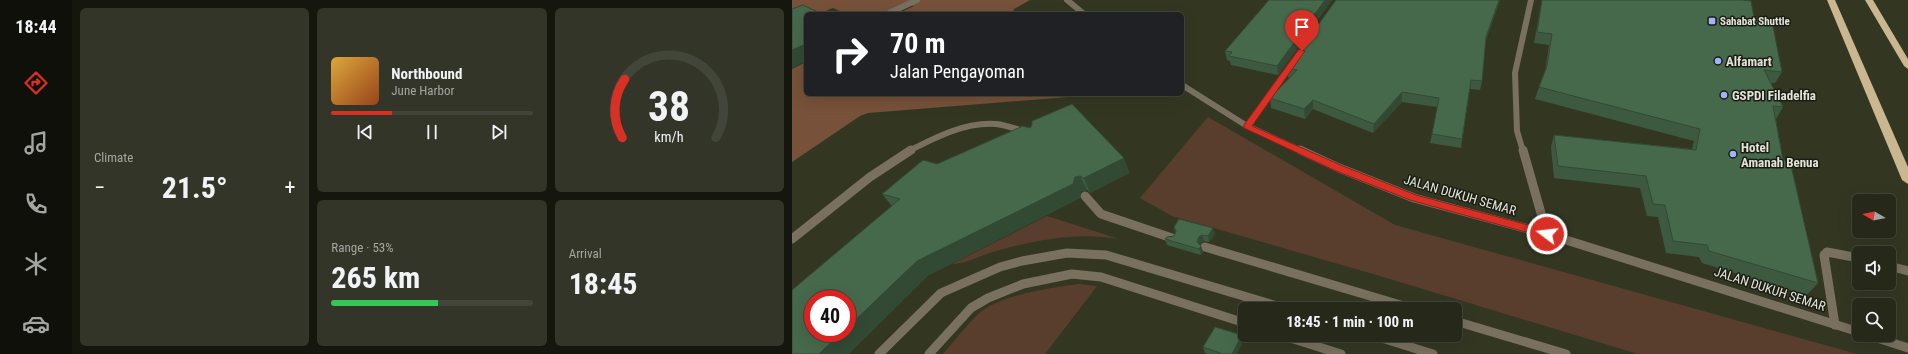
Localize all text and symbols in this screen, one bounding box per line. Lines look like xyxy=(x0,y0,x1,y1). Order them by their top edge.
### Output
pin xyxy=(1285,10,1319,51)
place label: Sahabat Shuttle xyxy=(1720,15,1790,28)
text: 18:44 xyxy=(15,16,57,37)
icon: arrive xyxy=(1291,16,1313,38)
marker: Sahabat Shuttle xyxy=(1707,16,1717,26)
text: 70 m xyxy=(890,27,946,60)
icon: right xyxy=(824,28,876,80)
place label: Alfamart xyxy=(1726,54,1772,69)
marker: Alfamart xyxy=(1713,56,1723,66)
text: Jalan Pengayoman xyxy=(890,61,1025,82)
text: Northbound xyxy=(391,65,462,83)
icon: directions xyxy=(22,69,50,97)
text: 38 xyxy=(648,82,690,131)
text: June Harbor xyxy=(391,83,454,98)
place label: GSPDI Filadelfia xyxy=(1732,88,1816,103)
marker: GSPDI Filadelfia xyxy=(1719,90,1729,100)
icon: previous xyxy=(354,121,376,143)
icon: pause xyxy=(421,121,443,143)
icon: next xyxy=(488,121,510,143)
icon: music xyxy=(22,129,50,157)
text: km/h xyxy=(655,129,684,145)
place label: Hotel Amanah Benua xyxy=(1741,140,1819,170)
marker: Hotel Amanah Benua xyxy=(1728,149,1738,159)
text: Climate xyxy=(94,150,133,165)
text: 21.5° xyxy=(162,170,228,205)
street label: JALAN DUKUH SEMAR xyxy=(1402,172,1518,218)
text: − xyxy=(94,175,105,200)
text: + xyxy=(284,175,295,200)
icon: phone xyxy=(22,190,50,218)
north arrow xyxy=(1852,194,1896,238)
map controls xyxy=(1852,194,1896,342)
position arrow xyxy=(1526,213,1568,255)
text: Range · 53% xyxy=(331,240,393,255)
text: Arrival xyxy=(569,246,602,261)
button: sound xyxy=(1852,246,1896,290)
icon: climate xyxy=(22,250,50,278)
text: 265 km xyxy=(331,260,420,295)
street label: JALAN DUKUH SEMAR xyxy=(1712,264,1828,314)
text: 18:45 xyxy=(569,266,638,301)
speed limit sign: 40 xyxy=(804,290,856,342)
button: search xyxy=(1852,298,1896,342)
icon: car xyxy=(22,310,50,338)
text: 18:45 · 1 min · 100 m xyxy=(1286,313,1414,331)

